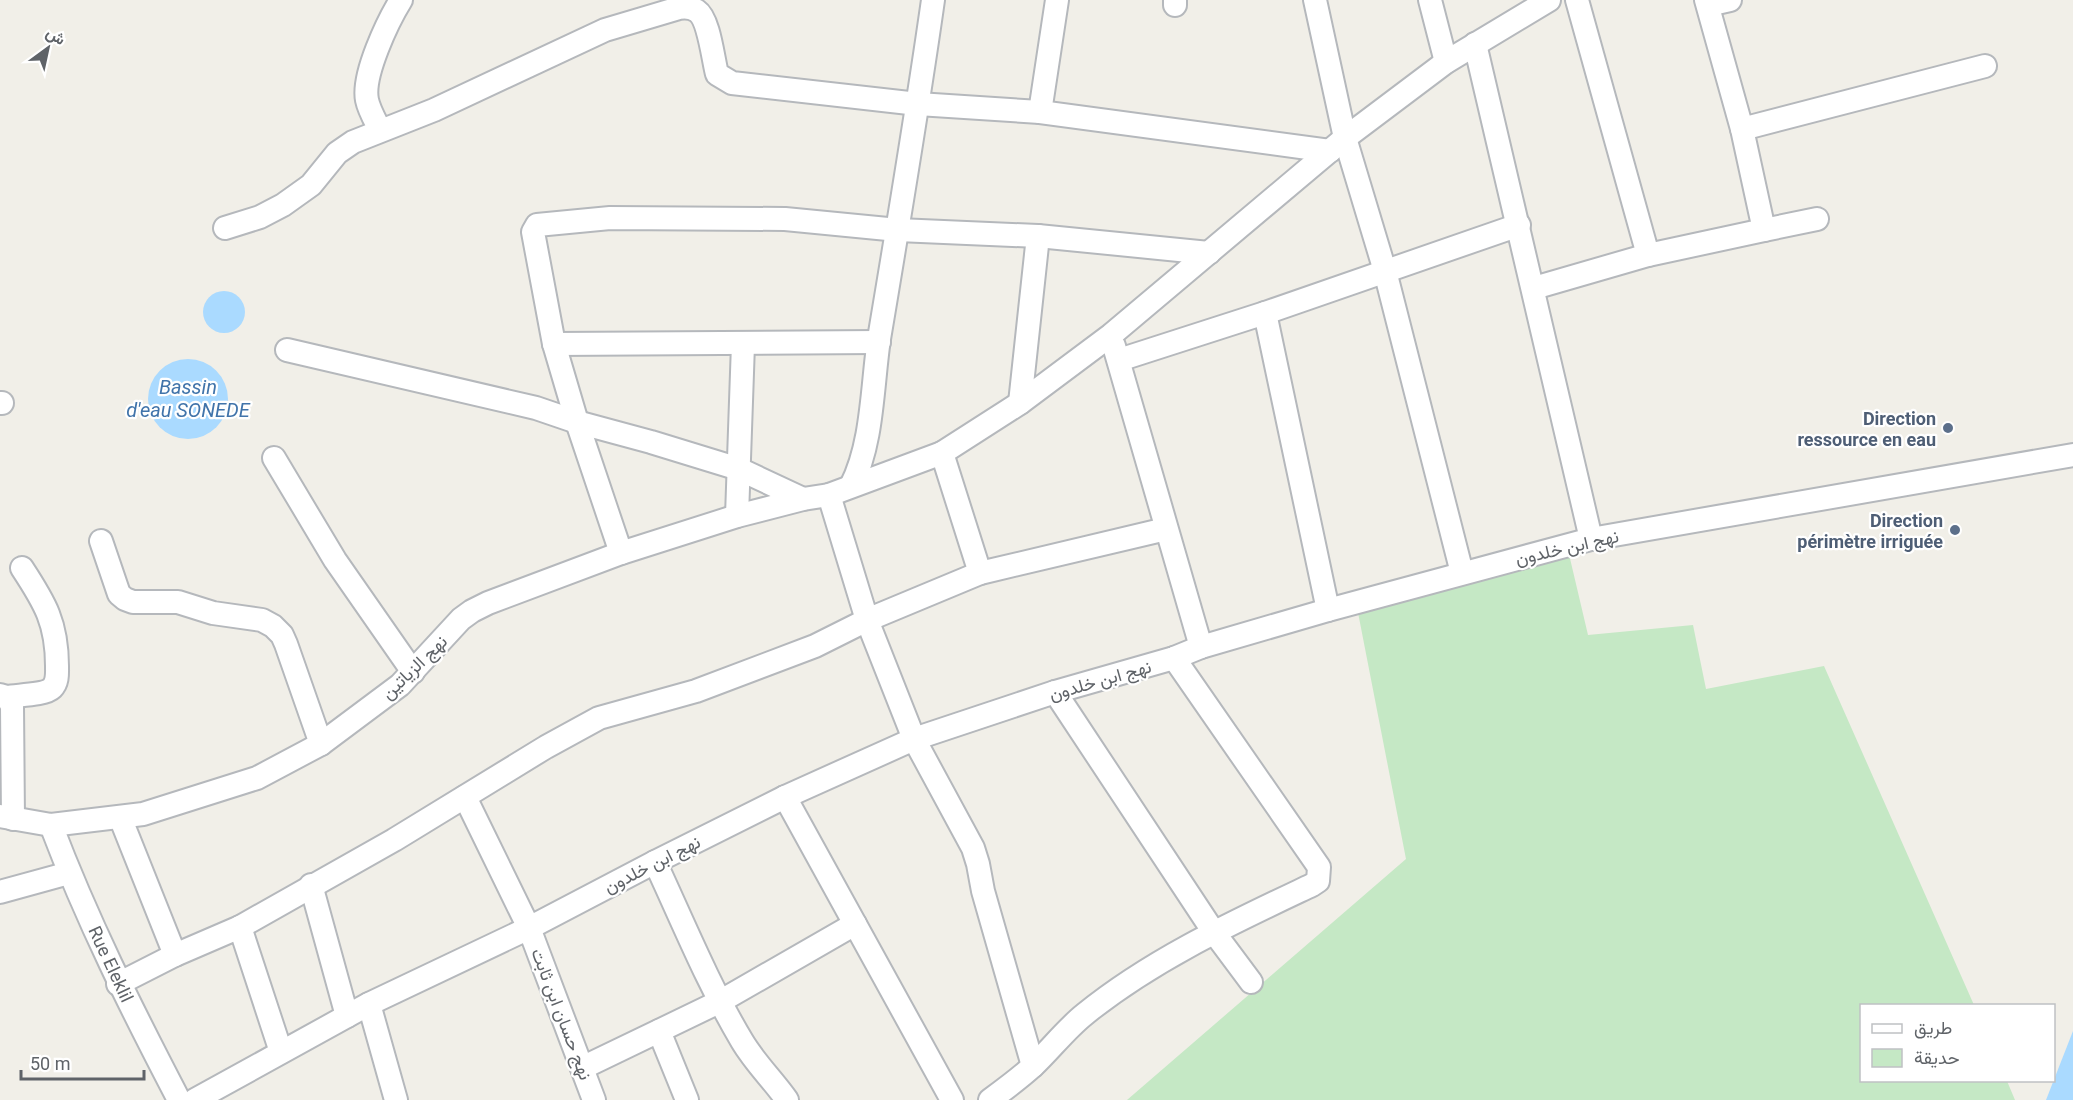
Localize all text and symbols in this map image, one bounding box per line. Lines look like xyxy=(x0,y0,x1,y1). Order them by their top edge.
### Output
north arrow xyxy=(18,18,78,78)
text: ش xyxy=(43,23,69,49)
water label: Bassin d'eau SONEDE xyxy=(126,375,251,422)
place label: Direction ressource en eau xyxy=(1797,408,1936,450)
marker: Direction ressource en eau xyxy=(1941,421,1955,435)
place label: Direction périmètre irriguée xyxy=(1797,510,1943,552)
marker: Direction périmètre irriguée xyxy=(1948,523,1962,537)
street label: نهج ابن خلدون xyxy=(1513,525,1621,571)
street label: نهج الزياتين xyxy=(377,631,453,705)
street label: نهج ابن خلدون xyxy=(1046,655,1154,707)
street label: نهج ابن خلدون xyxy=(600,831,705,899)
street label: Rue Eleklil xyxy=(84,923,138,1005)
street label: نهج حسان ابن ثابت xyxy=(525,945,597,1083)
legend xyxy=(1860,1004,2055,1082)
text: طريق xyxy=(1914,1017,1952,1039)
scale bar xyxy=(21,1043,144,1081)
text: حديقة xyxy=(1914,1047,1960,1068)
text: 50 m xyxy=(30,1053,70,1074)

